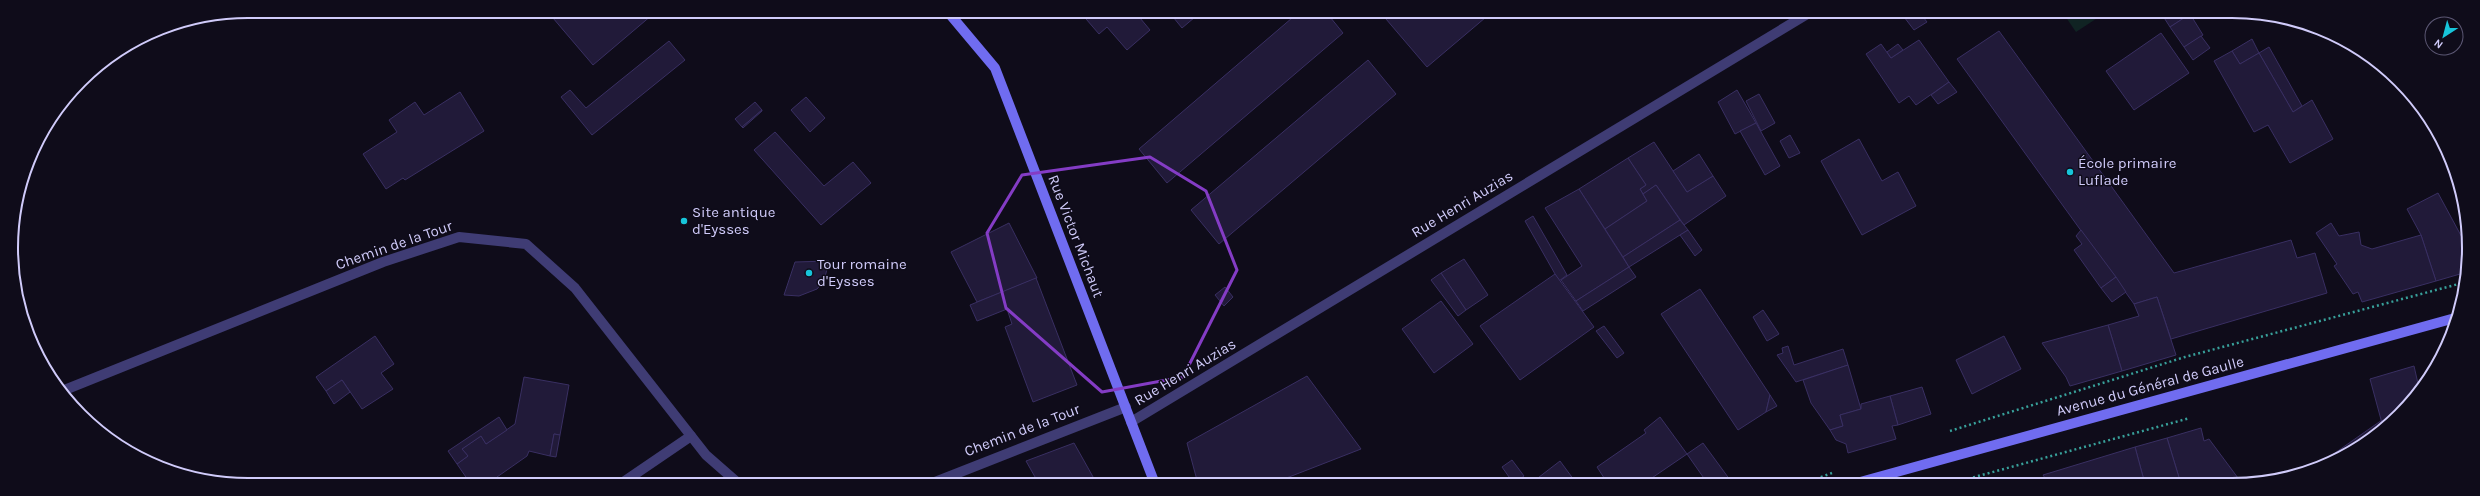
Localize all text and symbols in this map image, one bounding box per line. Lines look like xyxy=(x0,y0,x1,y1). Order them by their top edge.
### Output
north arrow xyxy=(2424,16,2464,56)
text: N xyxy=(2431,36,2445,51)
place label: École primaire Luflade xyxy=(2078,154,2176,189)
street label: Rue Henri Auzias xyxy=(1408,167,1516,241)
marker: École primaire Luflade xyxy=(2065,167,2075,177)
street label: Rue Victor Michaut xyxy=(1044,172,1108,300)
place label: Site antique d'Eysses xyxy=(692,203,775,238)
street label: Chemin de la Tour xyxy=(333,216,455,273)
marker: Site antique d'Eysses xyxy=(679,216,689,226)
place label: Tour romaine d'Eysses xyxy=(817,255,907,290)
marker: Tour romaine d'Eysses xyxy=(804,268,814,278)
street label: Rue Henri Auzias xyxy=(1131,335,1239,409)
street label: Avenue du Général de Gaulle xyxy=(2054,352,2246,420)
street label: Chemin de la Tour xyxy=(962,399,1083,460)

